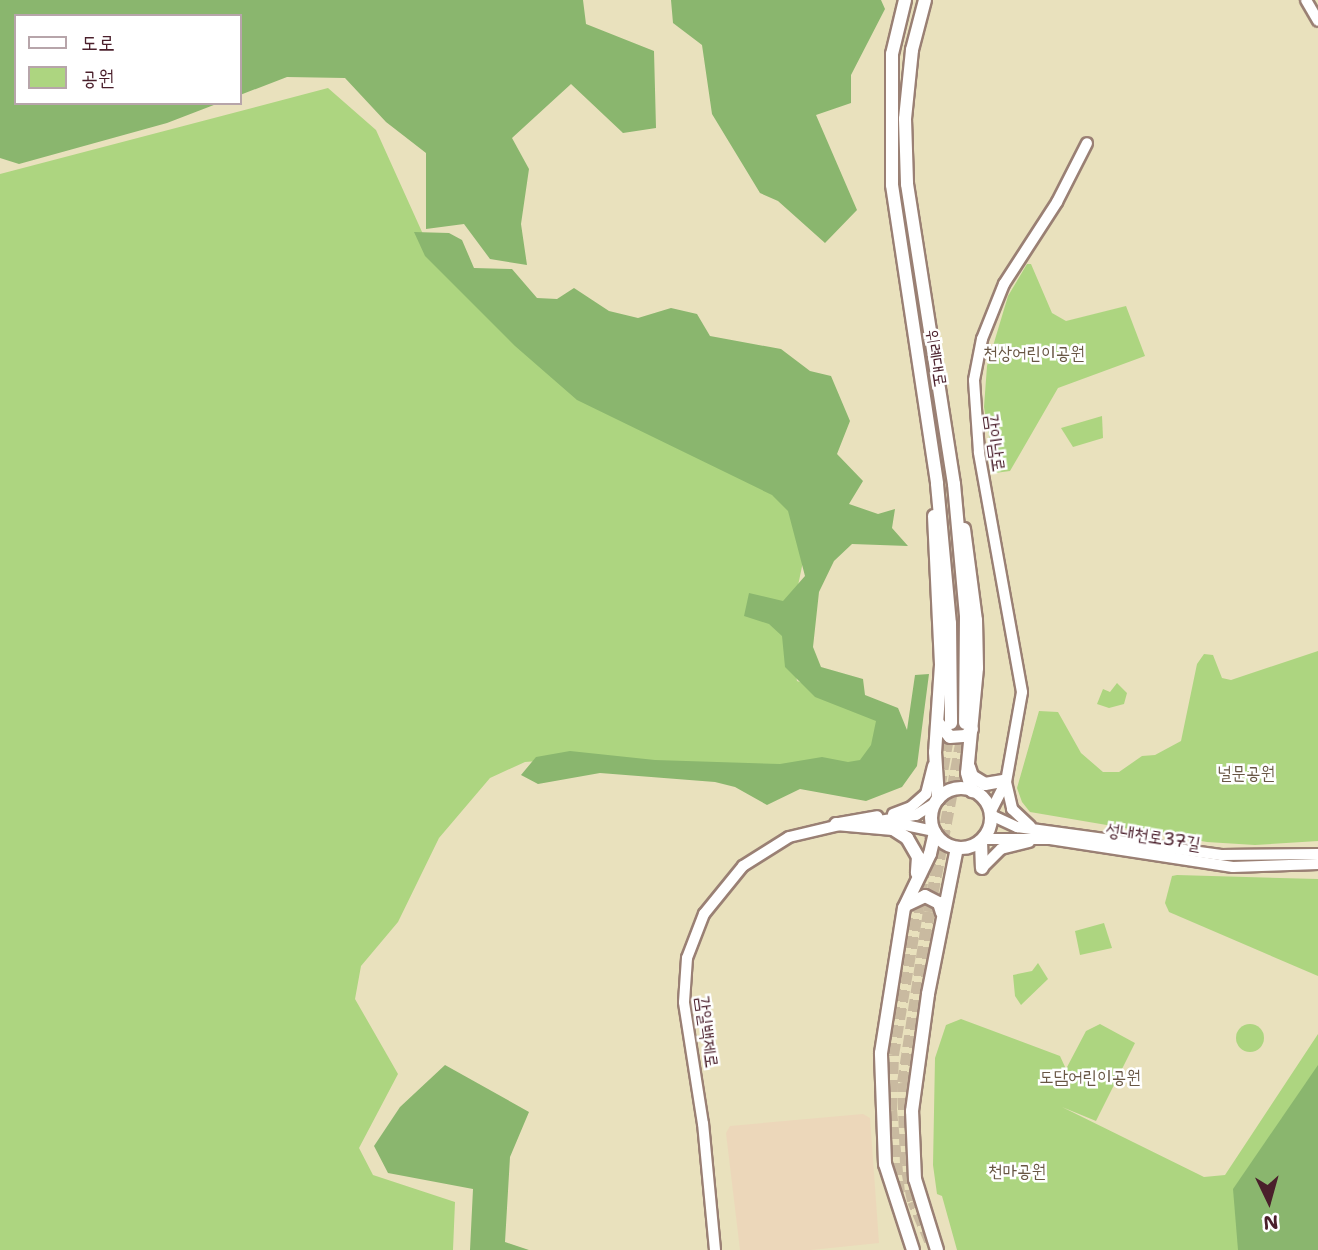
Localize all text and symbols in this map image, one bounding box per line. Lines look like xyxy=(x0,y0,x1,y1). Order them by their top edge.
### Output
legend xyxy=(14,14,242,105)
text: 도로 xyxy=(81,29,115,57)
text: 공원 xyxy=(81,64,115,92)
street label: 위례대로 xyxy=(921,328,951,388)
park label: 천상어린이공원 xyxy=(983,342,1085,364)
street label: 감이남로 xyxy=(980,413,1010,473)
park label: 널문공원 xyxy=(1217,762,1275,784)
street label: 성내천로37길 xyxy=(1104,819,1202,855)
street label: 감일백제로 xyxy=(691,995,723,1069)
park label: 도담어린이공원 xyxy=(1039,1066,1141,1088)
park label: 천마공원 xyxy=(988,1160,1046,1182)
north arrow xyxy=(1234,1166,1304,1236)
text: N xyxy=(1262,1209,1279,1236)

